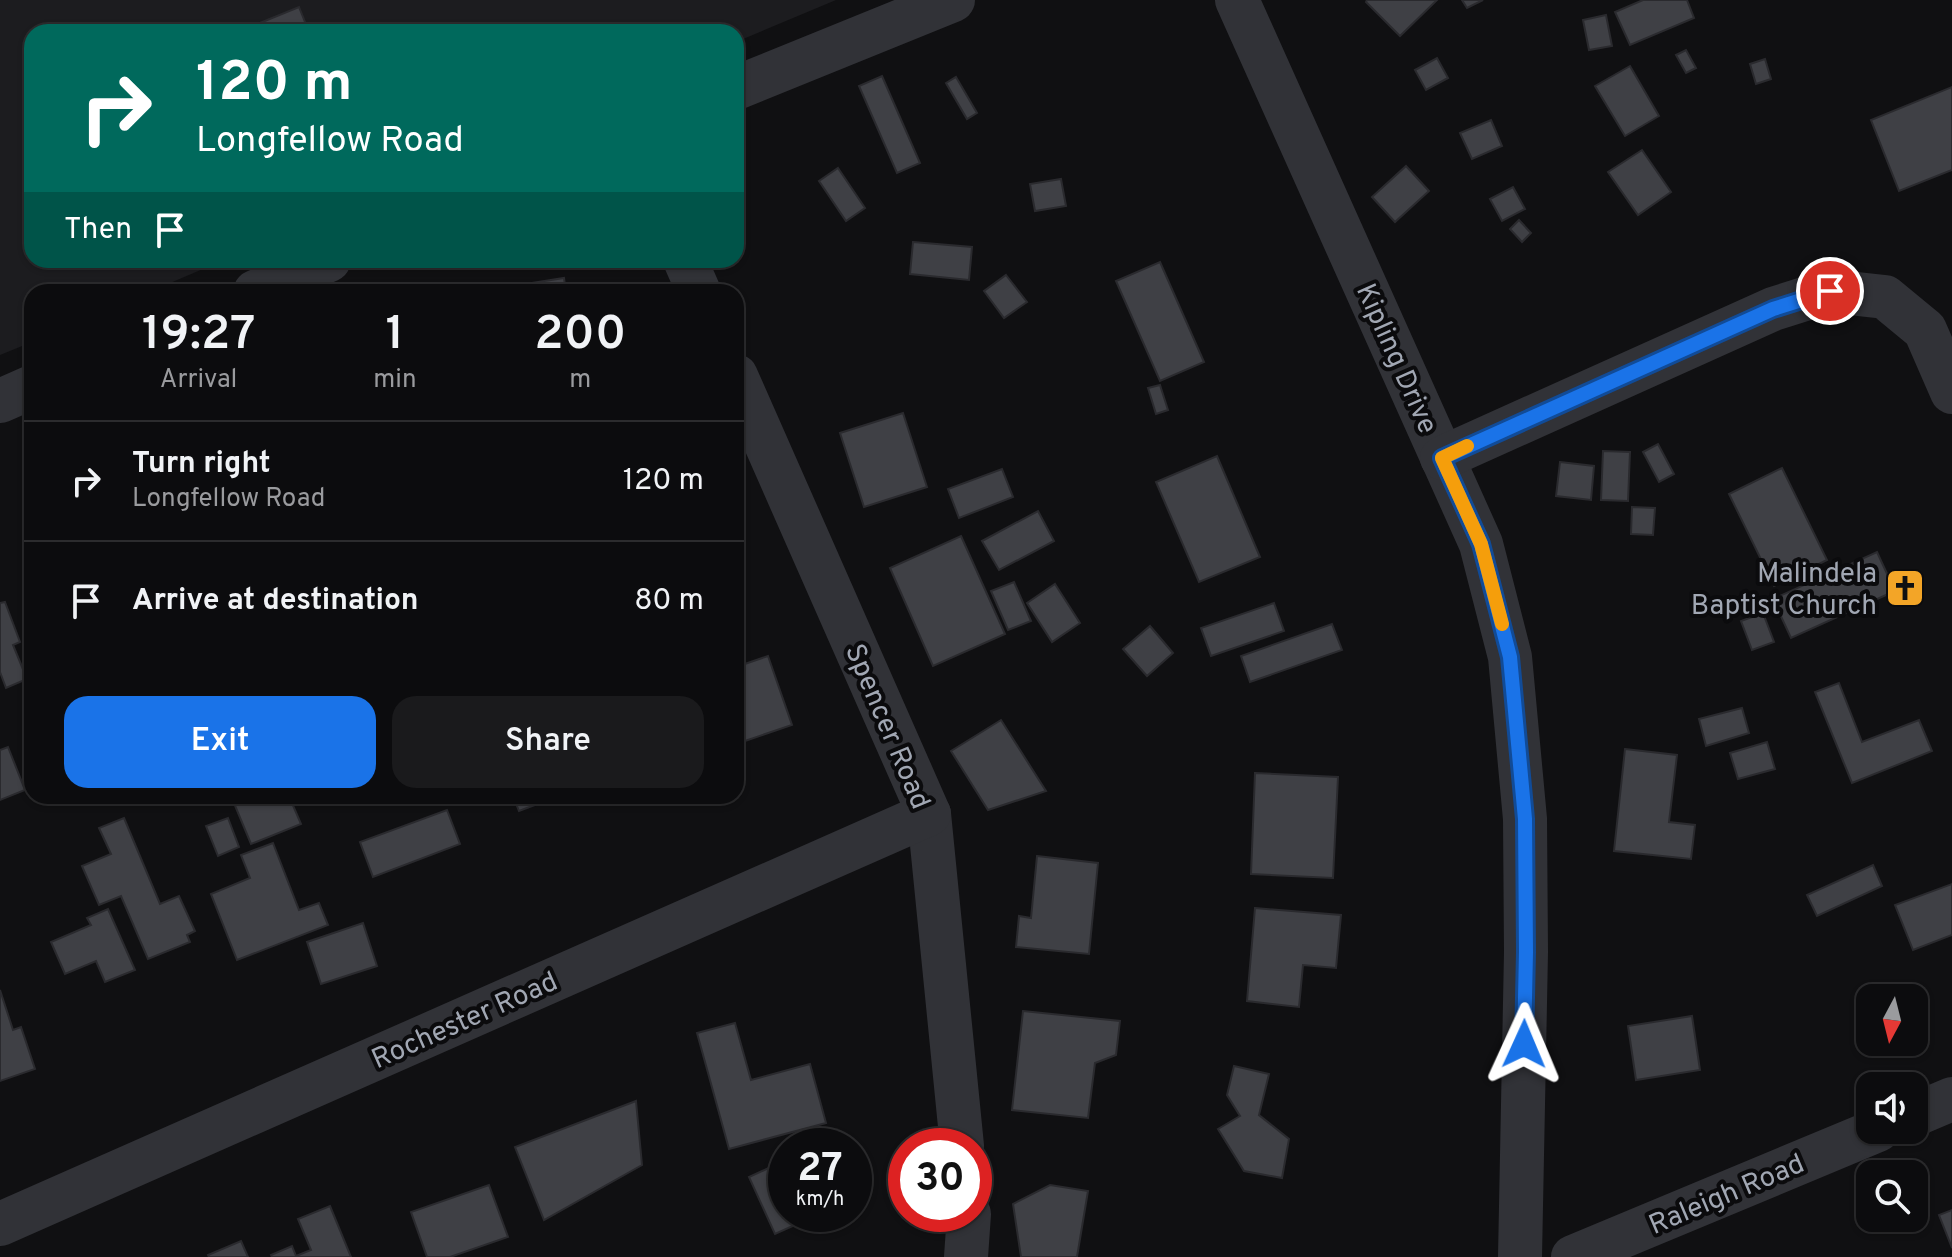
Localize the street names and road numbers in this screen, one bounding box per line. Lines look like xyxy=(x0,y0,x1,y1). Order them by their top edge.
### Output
street label: Kipling Drive xyxy=(1346,278,1444,440)
street label: Spencer Road xyxy=(835,639,937,815)
street label: Rochester Road xyxy=(367,965,564,1079)
street label: Raleigh Road xyxy=(1644,1147,1810,1245)

